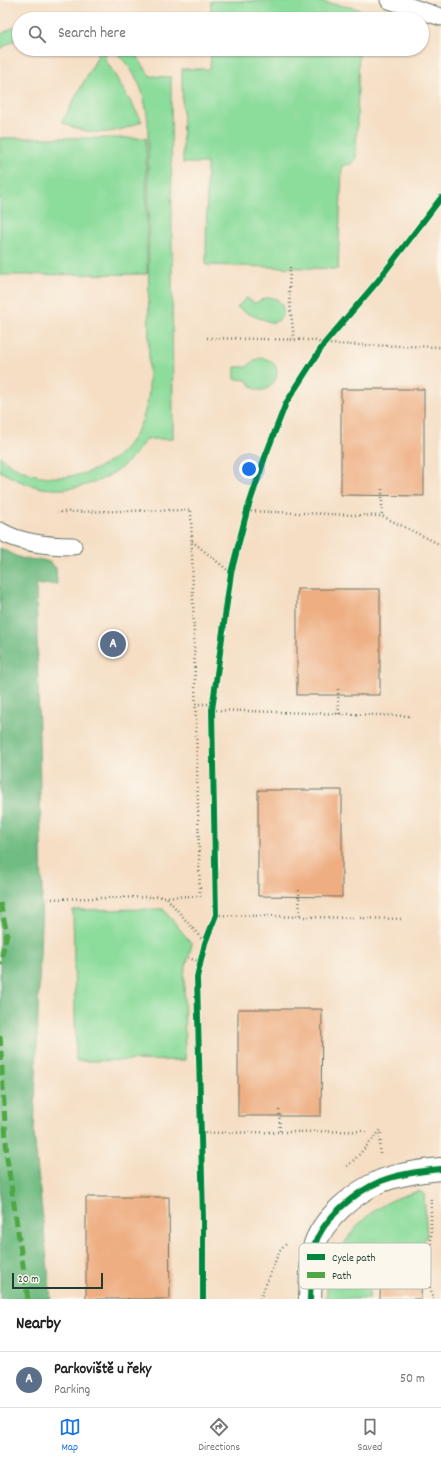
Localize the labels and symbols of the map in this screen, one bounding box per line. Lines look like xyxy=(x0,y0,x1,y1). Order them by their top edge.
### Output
your location xyxy=(239,459,259,479)
pin: A xyxy=(100,629,126,659)
legend xyxy=(299,1243,431,1289)
text: Cycle path xyxy=(332,1251,376,1267)
text: Path xyxy=(332,1269,351,1285)
scale bar xyxy=(12,1271,103,1290)

